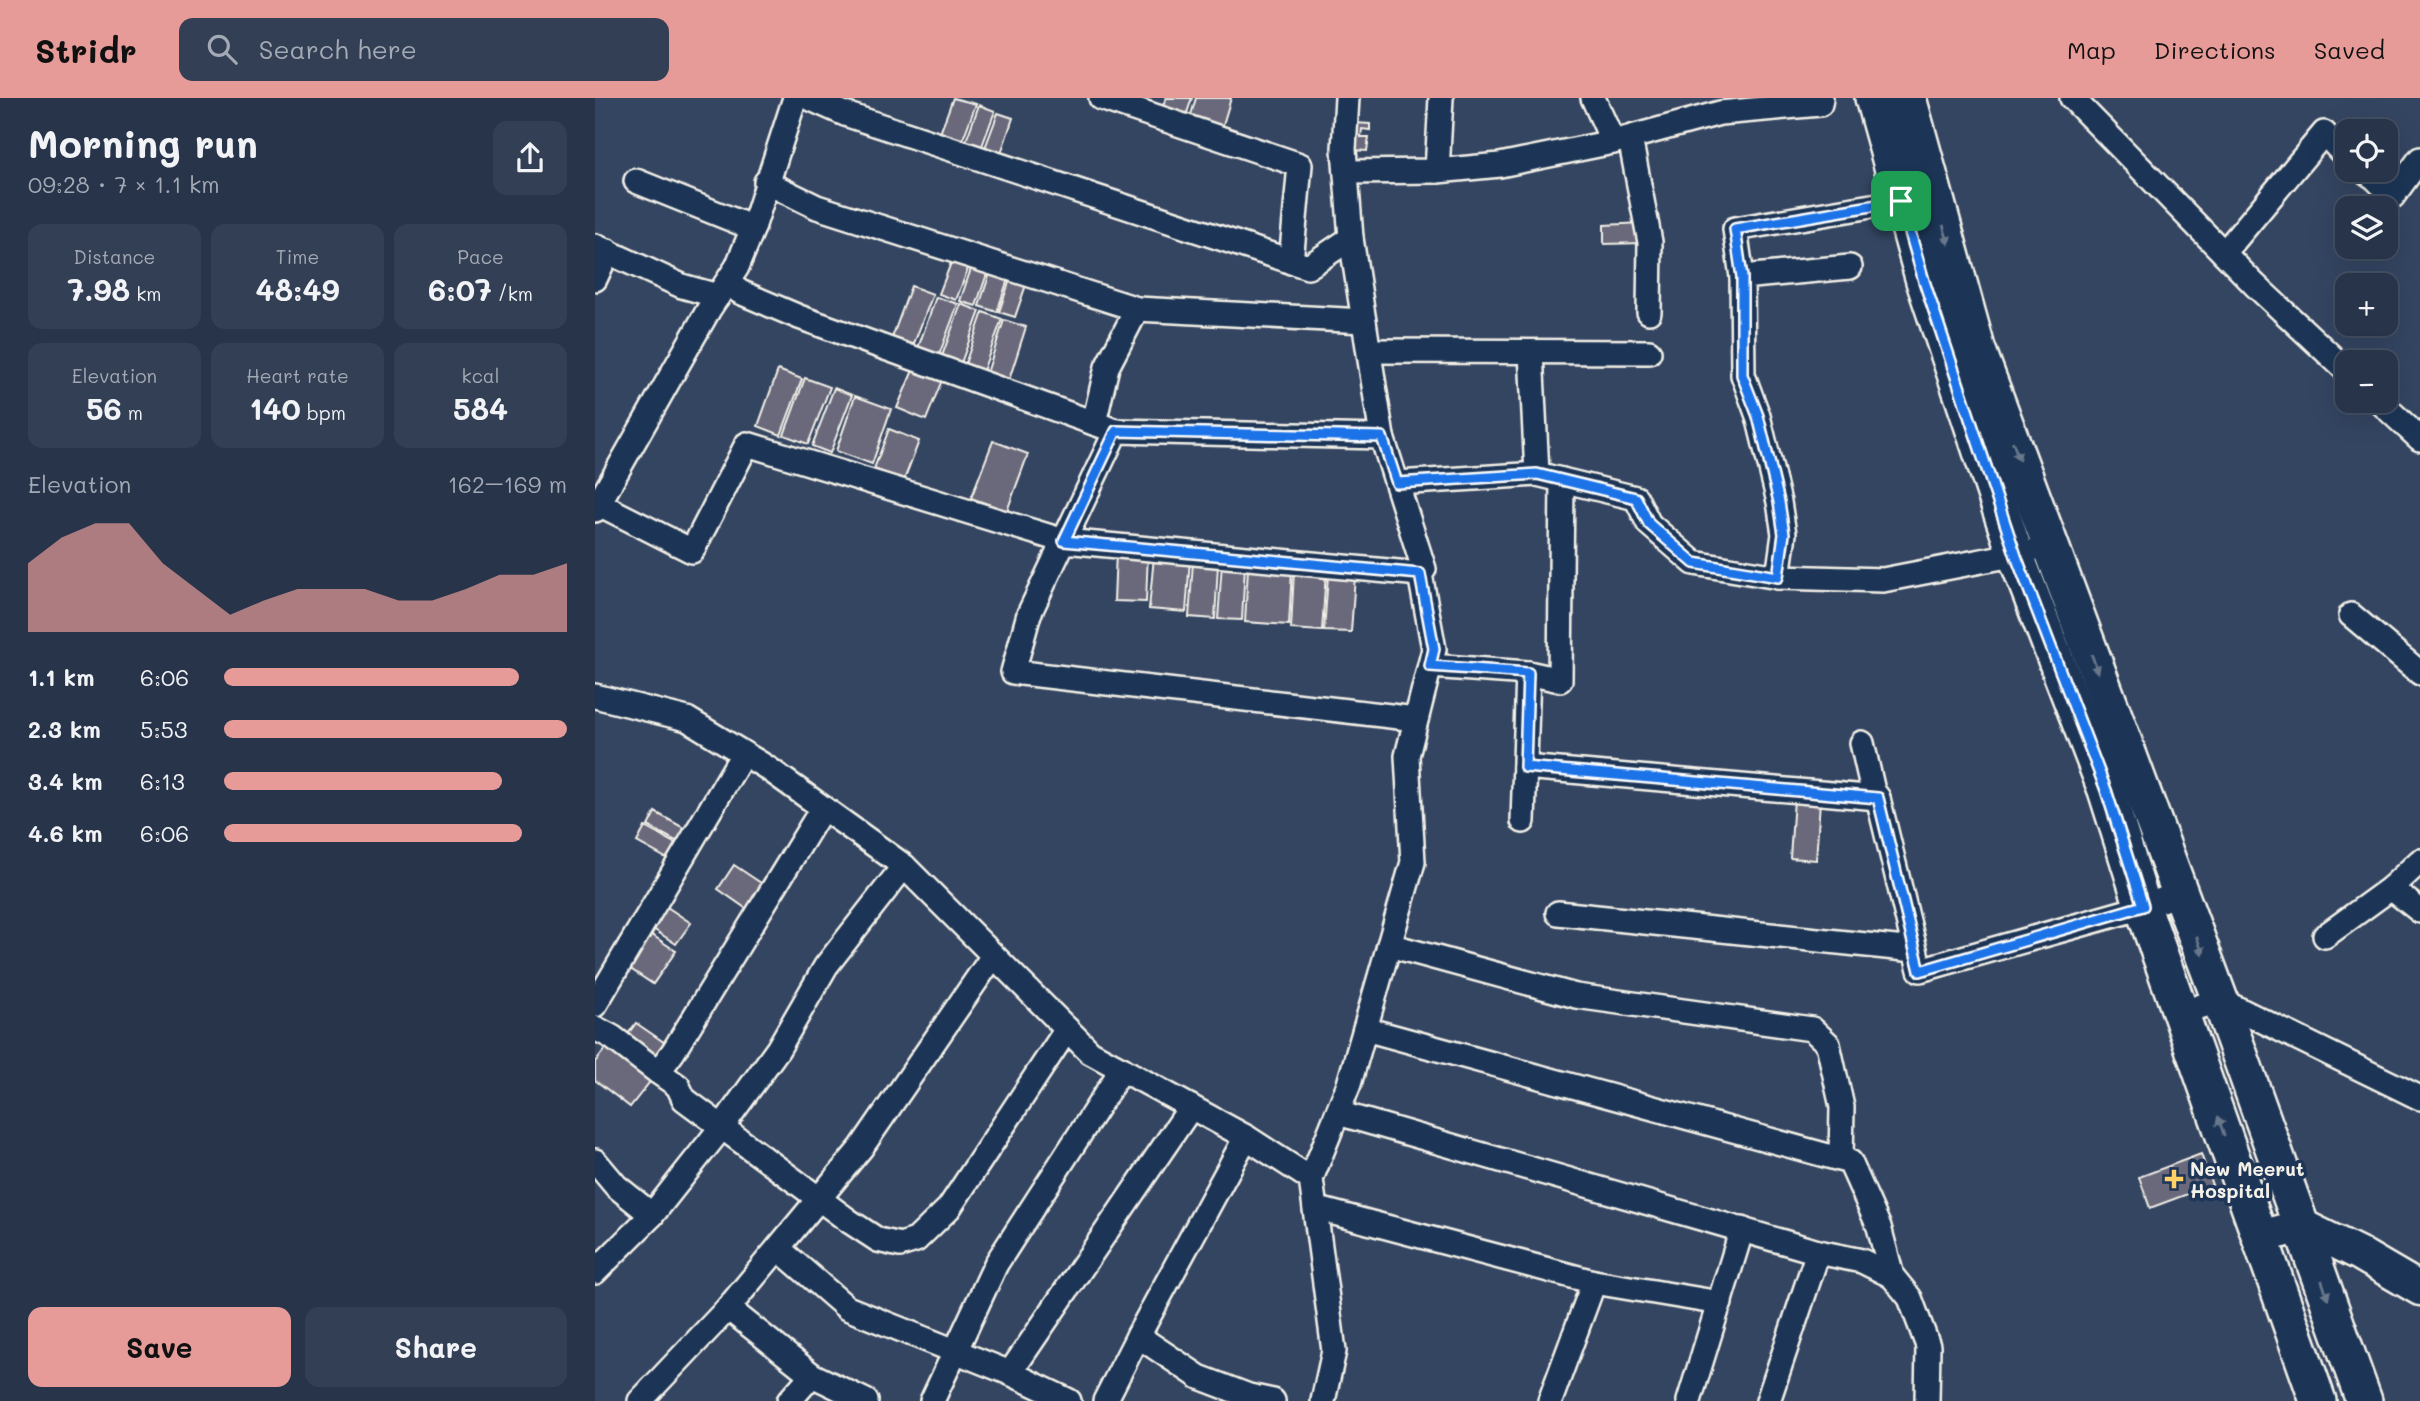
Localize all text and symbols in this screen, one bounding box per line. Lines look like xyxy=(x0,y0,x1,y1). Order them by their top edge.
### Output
search box xyxy=(179,18,669,81)
text: Stridr xyxy=(35,28,137,71)
icon: search xyxy=(203,30,241,68)
text: Search here xyxy=(259,32,417,66)
text: Map xyxy=(2067,34,2116,65)
text: Directions xyxy=(2154,34,2276,65)
text: Saved xyxy=(2314,34,2385,65)
text: Morning run xyxy=(28,118,258,168)
map controls xyxy=(2335,119,2398,413)
button: locate xyxy=(2335,119,2398,182)
button: share xyxy=(493,121,567,195)
text: 09:28 · 7 × 1.1 km xyxy=(28,169,220,199)
pin xyxy=(1871,171,1931,231)
icon: arrive xyxy=(1882,182,1920,220)
button: layers xyxy=(2335,196,2398,259)
one-way arrow xyxy=(1941,224,1952,246)
text: Distance xyxy=(74,244,155,269)
text: Time xyxy=(276,244,319,269)
text: Pace xyxy=(457,244,504,269)
text: 7.98 xyxy=(68,269,130,309)
text: 48:49 xyxy=(255,269,340,309)
text: 6:07 xyxy=(428,269,492,309)
button: + xyxy=(2335,273,2398,336)
text: km xyxy=(130,281,161,306)
text: /km xyxy=(492,281,533,306)
button: − xyxy=(2335,350,2398,413)
text: Elevation xyxy=(72,363,157,388)
text: Heart rate xyxy=(246,363,349,388)
text: kcal xyxy=(462,363,499,388)
text: 56 xyxy=(86,388,122,428)
text: 140 xyxy=(249,388,301,428)
text: 584 xyxy=(453,388,508,428)
text: m xyxy=(122,400,143,425)
text: bpm xyxy=(301,400,346,425)
one-way arrow xyxy=(2011,440,2022,461)
text: Elevation xyxy=(28,469,131,499)
text: 162–169 m xyxy=(448,469,567,499)
one-way arrow xyxy=(2090,654,2101,675)
text: 1.1 km xyxy=(28,662,94,692)
text: 6:06 xyxy=(140,662,189,692)
text: 2.3 km xyxy=(28,714,101,744)
text: 5:53 xyxy=(140,714,187,744)
text: 3.4 km xyxy=(28,766,102,796)
text: 6:13 xyxy=(140,766,185,796)
text: 4.6 km xyxy=(28,818,103,848)
text: 6:06 xyxy=(140,818,189,848)
one-way arrow xyxy=(2195,936,2206,957)
one-way arrow xyxy=(2215,1115,2226,1136)
place label: New Meerut Hospital xyxy=(2190,1156,2304,1203)
marker: New Meerut Hospital xyxy=(2164,1169,2184,1189)
one-way arrow xyxy=(2320,1280,2331,1301)
button: Save xyxy=(28,1307,291,1387)
button: Share xyxy=(305,1307,567,1387)

